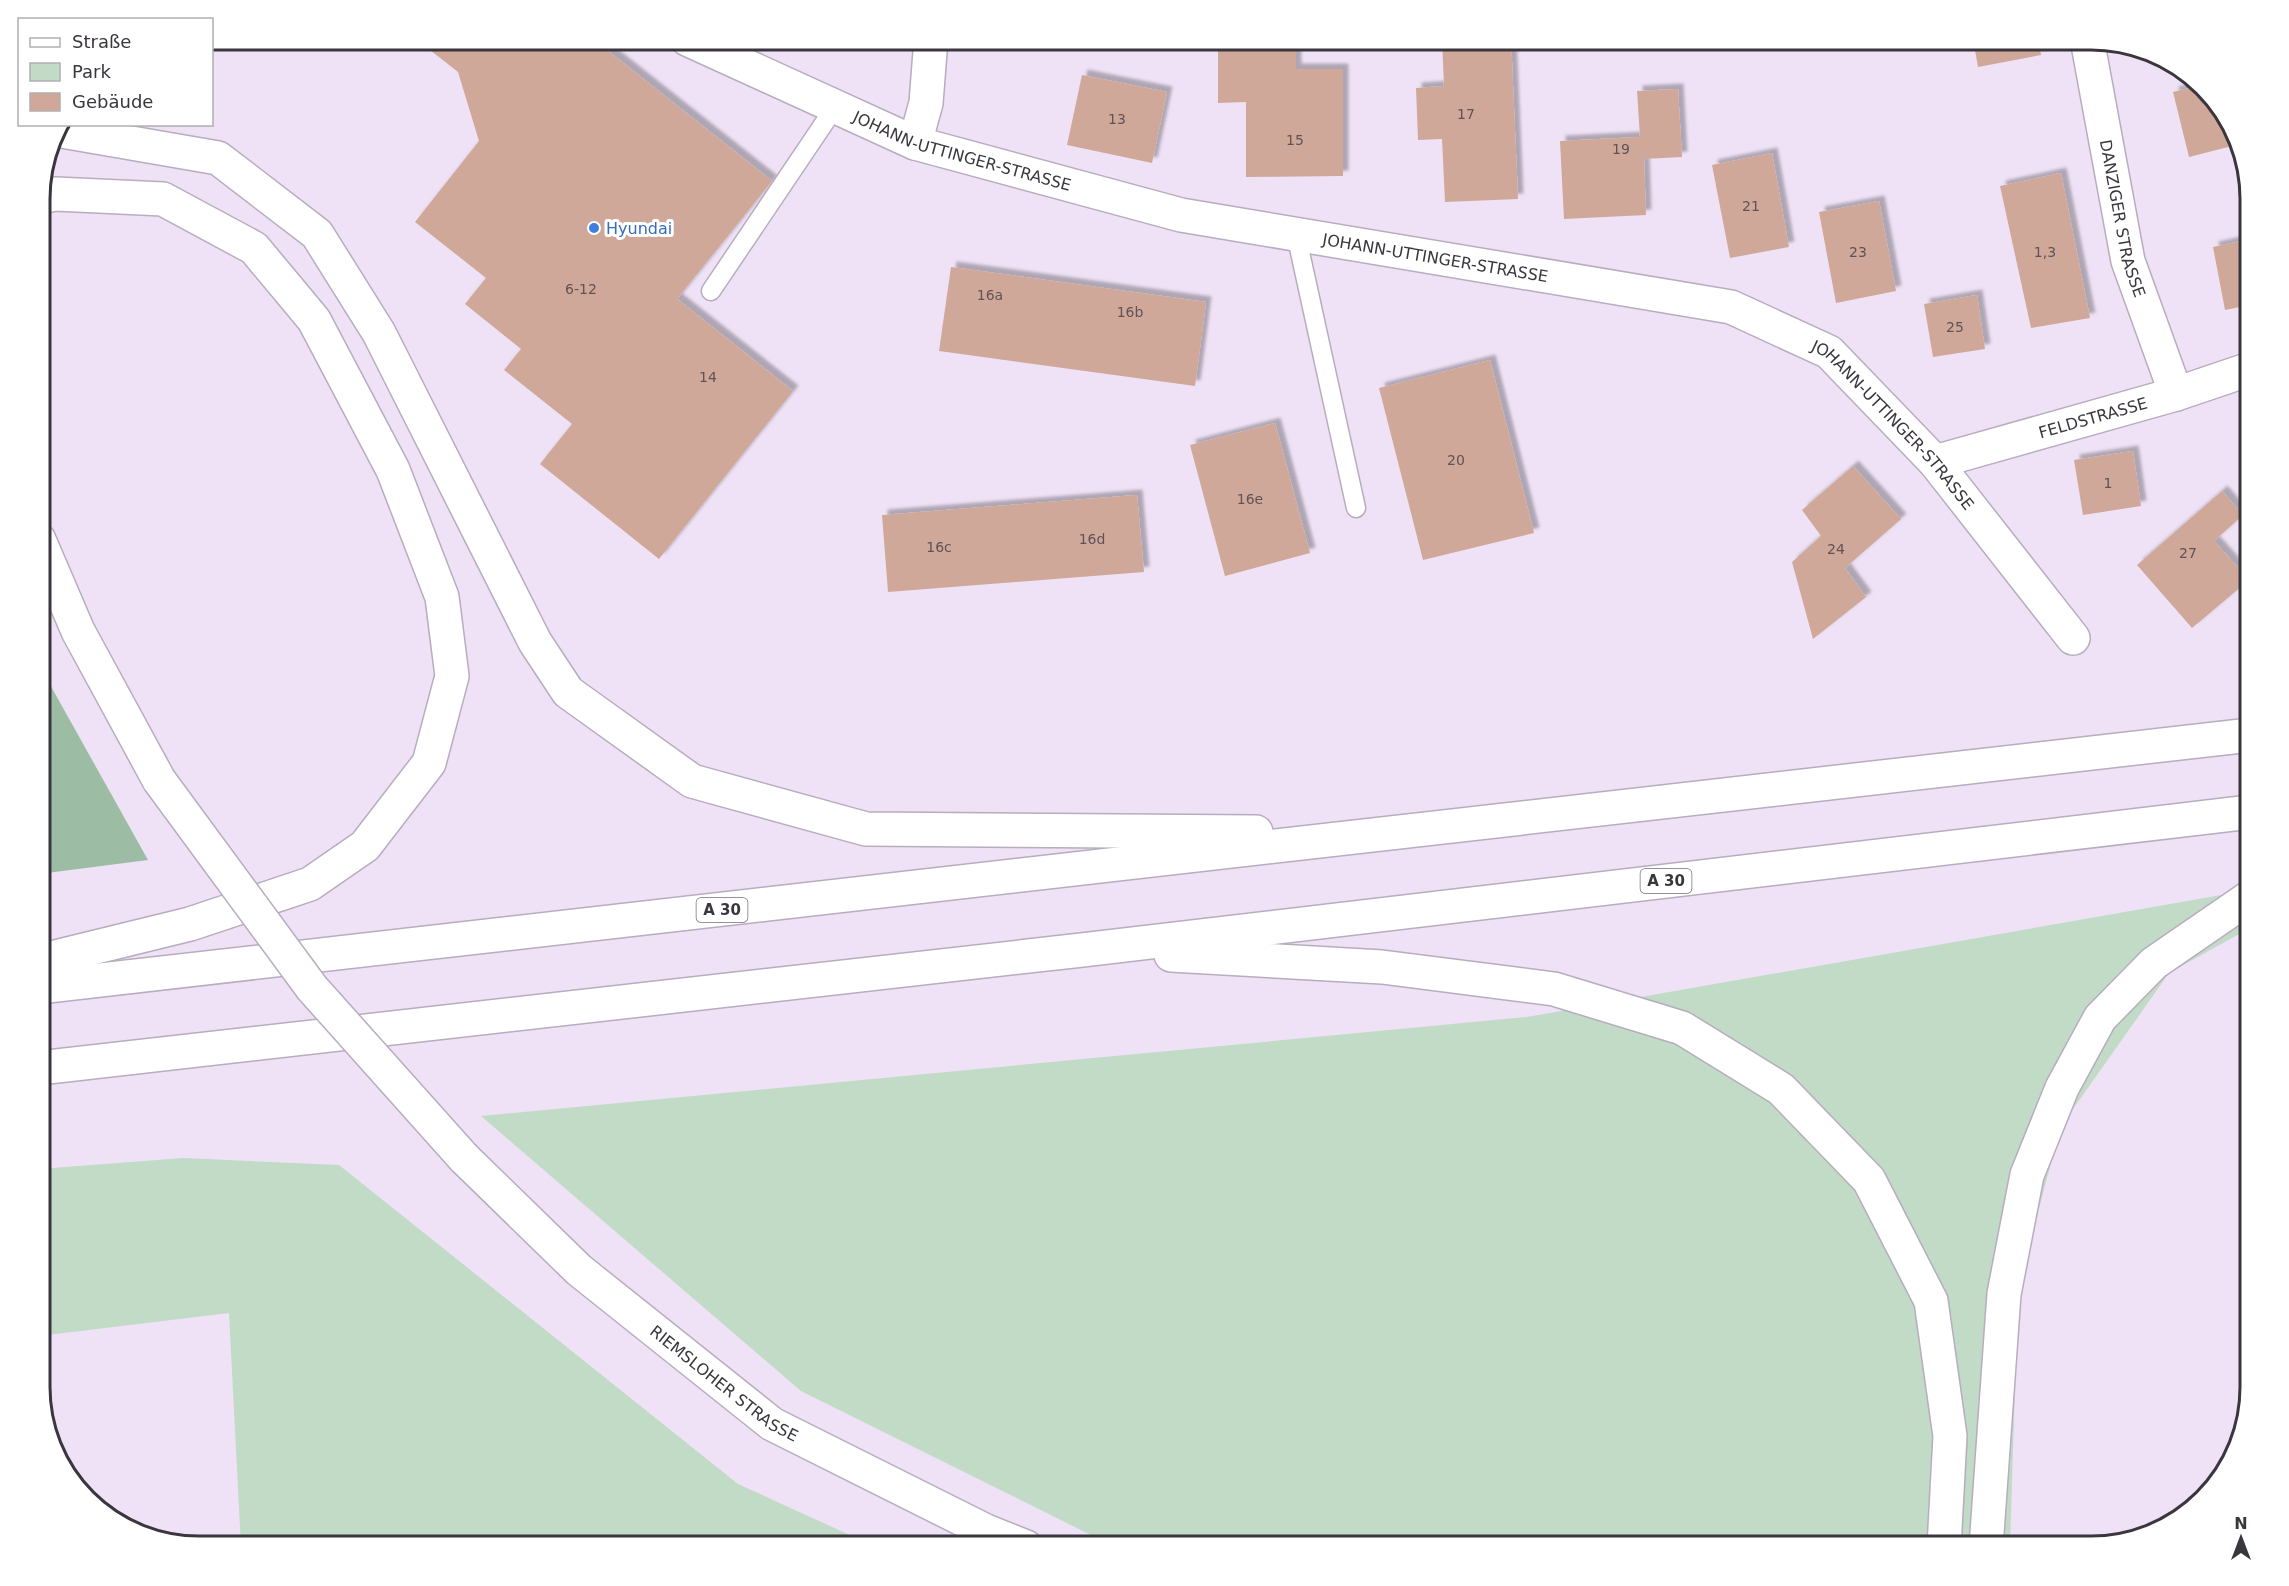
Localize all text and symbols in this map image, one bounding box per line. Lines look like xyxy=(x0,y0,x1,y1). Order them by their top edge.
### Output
legend xyxy=(18,18,213,126)
text: Straße xyxy=(72,31,131,52)
text: Park xyxy=(72,61,111,82)
text: Gebäude xyxy=(72,91,153,112)
street label: JOHANN-UTTINGER-STRASSE xyxy=(849,106,1073,194)
house number: 17 xyxy=(1457,106,1475,122)
house number: 13 xyxy=(1108,111,1126,127)
house number: 15 xyxy=(1286,132,1304,148)
street label: DANZIGER STRASSE xyxy=(2096,138,2150,300)
house number: 19 xyxy=(1612,141,1630,157)
house number: 21 xyxy=(1742,198,1760,214)
place label: Hyundai xyxy=(606,219,672,238)
marker: Hyundai xyxy=(587,221,601,235)
street label: JOHANN-UTTINGER-STRASSE xyxy=(1320,229,1549,286)
house number: 23 xyxy=(1849,244,1867,260)
house number: 1,3 xyxy=(2034,244,2056,260)
house number: 6-12 xyxy=(565,281,597,297)
house number: 16a xyxy=(977,287,1003,303)
house number: 16b xyxy=(1117,304,1143,320)
house number: 25 xyxy=(1946,319,1964,335)
street label: JOHANN-UTTINGER-STRASSE xyxy=(1808,336,1978,513)
house number: 14 xyxy=(699,369,717,385)
street label: FELDSTRASSE xyxy=(2036,393,2149,442)
house number: 20 xyxy=(1447,452,1465,468)
house number: 1 xyxy=(2104,475,2112,491)
house number: 16e xyxy=(1237,491,1263,507)
house number: 16d xyxy=(1079,531,1105,547)
house number: 16c xyxy=(926,539,952,555)
house number: 24 xyxy=(1827,541,1845,557)
house number: 27 xyxy=(2179,545,2197,561)
road number: A 30 xyxy=(1640,869,1692,893)
road number: A 30 xyxy=(696,898,748,922)
street label: RIEMSLOHER STRASSE xyxy=(647,1321,801,1445)
north arrow xyxy=(2211,1508,2271,1568)
text: N xyxy=(2234,1514,2248,1533)

